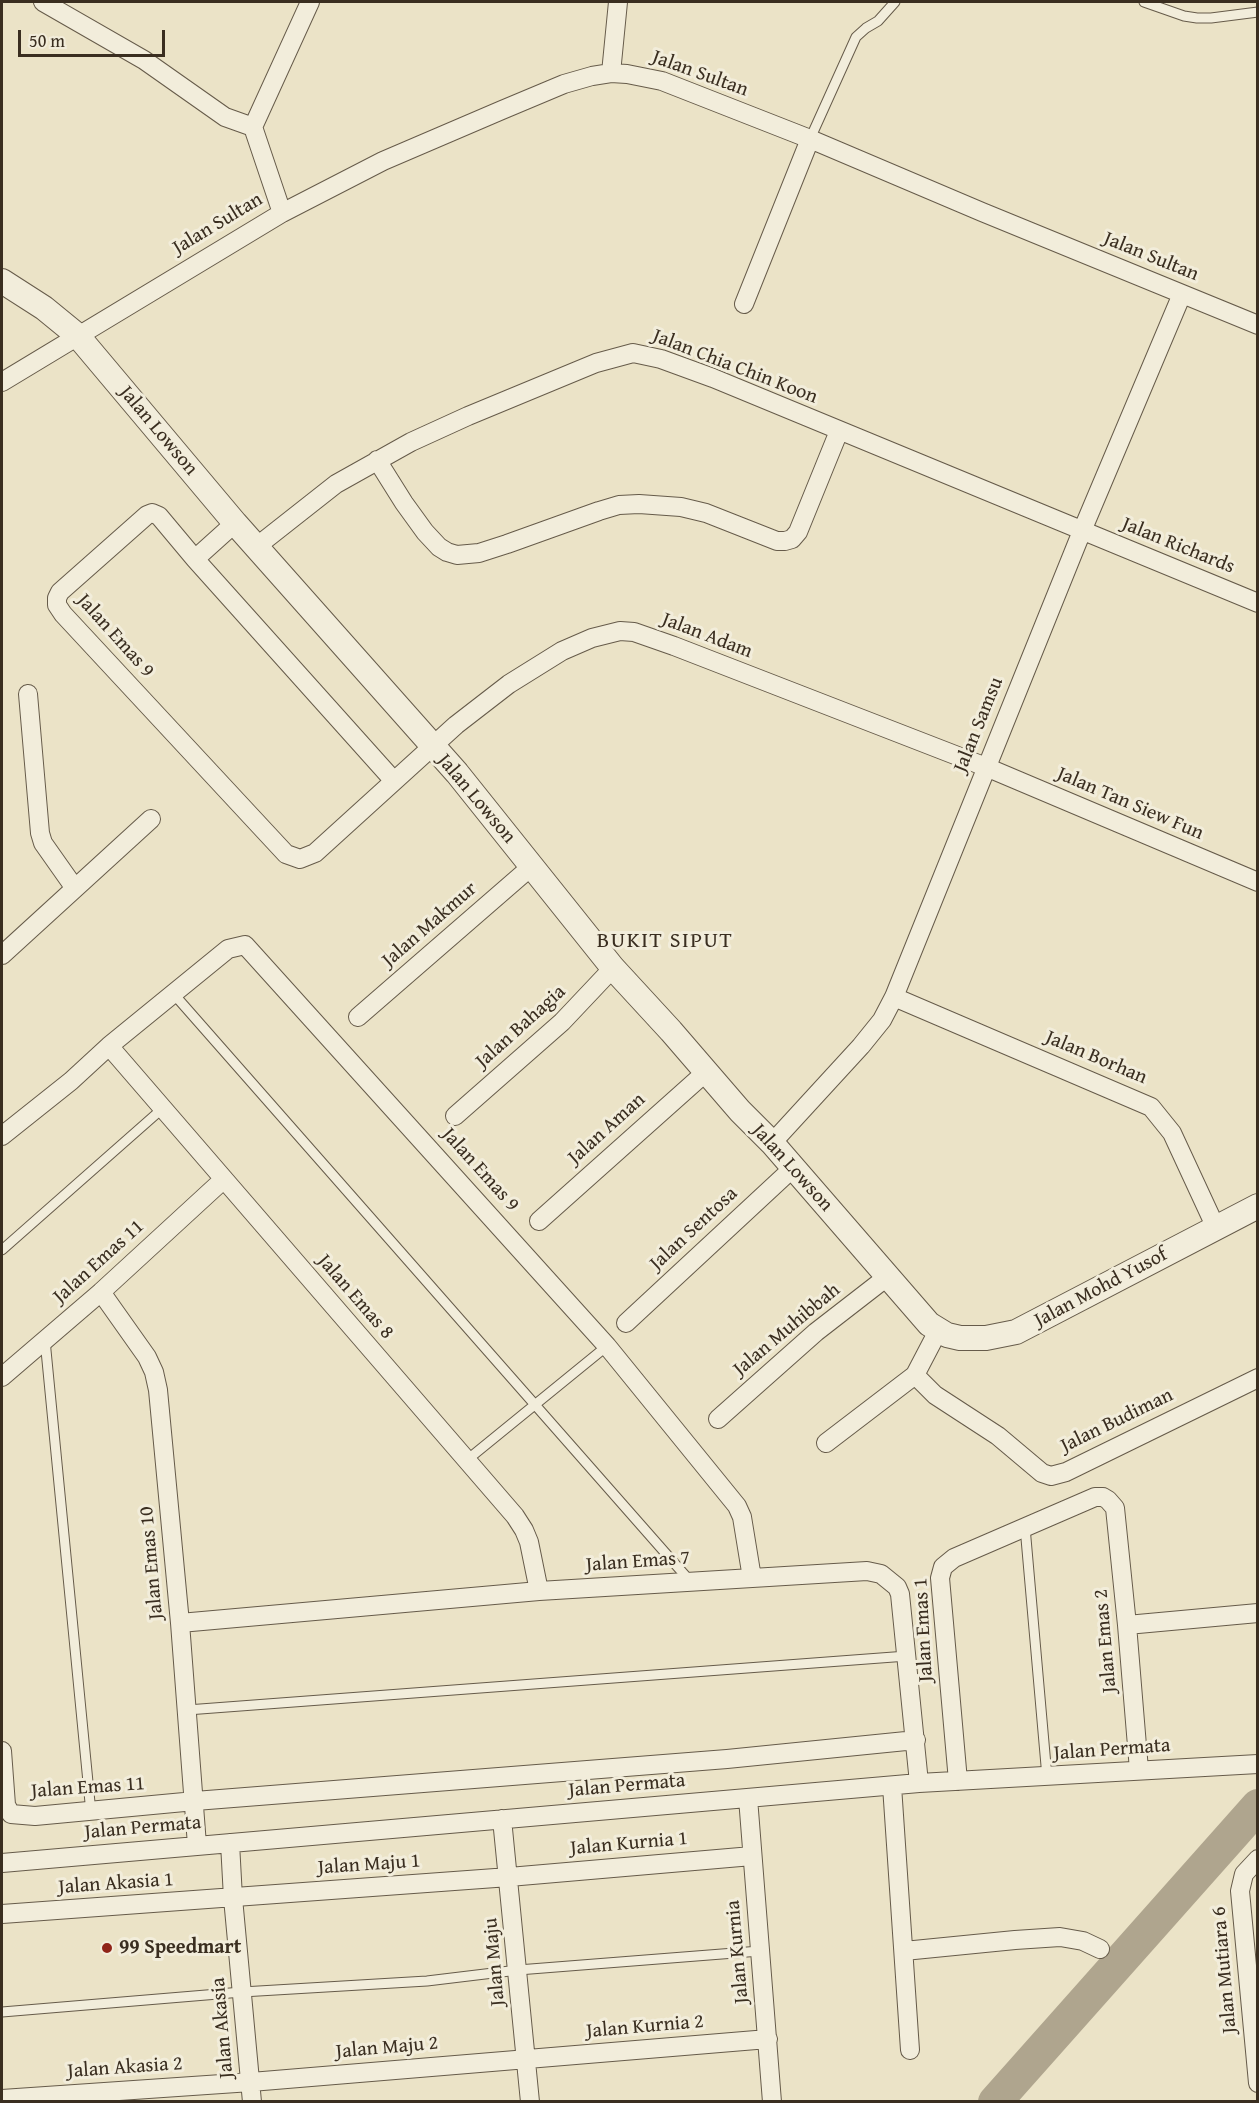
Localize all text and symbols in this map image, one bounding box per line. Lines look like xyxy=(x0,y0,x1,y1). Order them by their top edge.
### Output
scale bar xyxy=(21,18,168,56)
text: 50 m xyxy=(29,27,65,54)
street label: Jalan Sultan xyxy=(649,46,751,102)
street label: Jalan Sultan xyxy=(169,188,267,260)
street label: Jalan Sultan xyxy=(1100,227,1202,287)
street label: Jalan Chia Chin Koon xyxy=(649,324,821,410)
street label: Jalan Lowson xyxy=(114,381,202,481)
street label: Jalan Richards xyxy=(1118,512,1238,580)
street label: Jalan Emas 9 xyxy=(71,589,159,683)
street label: Jalan Adam xyxy=(658,608,756,664)
street label: Jalan Samsu xyxy=(949,674,1009,776)
street label: Jalan Lowson xyxy=(432,749,520,849)
street label: Jalan Tan Siew Fun xyxy=(1053,762,1207,846)
street label: Jalan Makmur xyxy=(378,877,482,973)
district label: BUKIT SIPUT xyxy=(597,928,733,954)
street label: Jalan Bahagia xyxy=(471,980,571,1074)
street label: Jalan Borhan xyxy=(1042,1026,1150,1090)
street label: Jalan Aman xyxy=(563,1088,651,1170)
street label: Jalan Lowson xyxy=(746,1119,838,1217)
street label: Jalan Emas 9 xyxy=(436,1123,524,1217)
street label: Jalan Sentosa xyxy=(645,1182,743,1276)
street label: Jalan Emas 11 xyxy=(49,1215,149,1309)
street label: Jalan Mohd Yusof xyxy=(1031,1243,1171,1333)
street label: Jalan Emas 8 xyxy=(312,1250,398,1344)
street label: Jalan Muhibbah xyxy=(729,1278,845,1382)
street label: Jalan Budiman xyxy=(1057,1383,1177,1459)
street label: Jalan Emas 10 xyxy=(135,1505,169,1621)
street label: Jalan Emas 7 xyxy=(585,1546,691,1578)
street label: Jalan Emas 1 xyxy=(909,1577,939,1683)
street label: Jalan Emas 2 xyxy=(1089,1588,1123,1694)
street label: Jalan Permata xyxy=(1053,1734,1171,1766)
street label: Jalan Permata xyxy=(568,1769,686,1803)
street label: Jalan Emas 11 xyxy=(30,1772,146,1804)
street label: Jalan Permata xyxy=(84,1811,202,1845)
street label: Jalan Kurnia 1 xyxy=(569,1827,689,1861)
street label: Jalan Maju 1 xyxy=(317,1849,421,1881)
street label: Jalan Akasia 1 xyxy=(58,1868,174,1900)
street label: Jalan Kurnia xyxy=(722,1899,754,2005)
street label: Jalan Mutiara 6 xyxy=(1207,1906,1243,2034)
street label: Jalan Maju xyxy=(479,1917,511,2007)
place label: 99 Speedmart xyxy=(119,1936,241,1960)
marker: 99 Speedmart xyxy=(100,1941,114,1955)
street label: Jalan Akasia xyxy=(207,1977,239,2079)
street label: Jalan Kurnia 2 xyxy=(585,2010,705,2044)
street label: Jalan Maju 2 xyxy=(335,2032,439,2064)
street label: Jalan Akasia 2 xyxy=(67,2052,183,2084)

